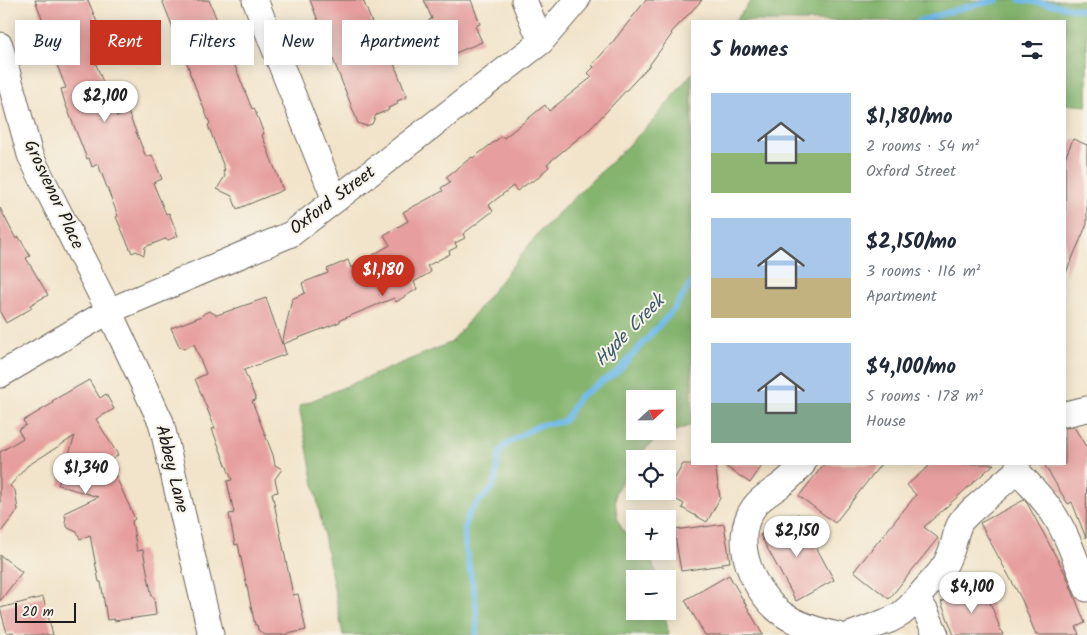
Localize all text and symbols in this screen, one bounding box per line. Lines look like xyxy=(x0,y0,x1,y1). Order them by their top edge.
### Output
chip: Buy xyxy=(15,20,80,65)
chip: Rent xyxy=(90,20,161,65)
chip: Filters xyxy=(171,20,254,65)
chip: New xyxy=(264,20,332,65)
chip: Apartment xyxy=(342,20,458,65)
text: 5 homes xyxy=(711,34,788,67)
icon: filters xyxy=(1018,36,1046,64)
pin: $2,100 xyxy=(64,80,146,123)
text: $2,100 xyxy=(83,84,127,109)
text: $1,180/mo xyxy=(866,101,952,134)
icon: home xyxy=(751,113,811,173)
text: 2 rooms · 54 m² xyxy=(866,134,979,159)
street label: Grosvenor Place xyxy=(15,135,91,255)
street label: Oxford Street xyxy=(284,158,383,243)
text: Oxford Street xyxy=(866,159,956,184)
text: $2,150/mo xyxy=(866,226,957,259)
icon: home xyxy=(751,238,811,298)
pin: $1,180 xyxy=(342,254,424,297)
text: $1,180 xyxy=(363,258,403,283)
text: 3 rooms · 116 m² xyxy=(866,259,981,284)
text: Apartment xyxy=(866,284,937,309)
water label: Hyde Creek xyxy=(588,286,675,374)
text: $4,100/mo xyxy=(866,351,956,384)
icon: home xyxy=(751,363,811,423)
text: 5 rooms · 178 m² xyxy=(866,384,983,409)
north arrow xyxy=(626,390,676,440)
map controls xyxy=(626,390,676,620)
text: House xyxy=(866,409,906,434)
street label: Abbey Lane xyxy=(146,422,196,516)
button: locate xyxy=(626,450,676,500)
pin: $1,340 xyxy=(45,452,127,495)
text: $1,340 xyxy=(64,456,108,481)
button: + xyxy=(626,510,676,560)
pin: $2,150 xyxy=(756,516,838,558)
text: $2,150 xyxy=(775,519,819,544)
button: − xyxy=(626,570,676,620)
pin: $4,100 xyxy=(931,572,1013,614)
text: $4,100 xyxy=(950,575,994,600)
scale bar xyxy=(15,600,76,623)
text: 20 m xyxy=(22,601,54,623)

